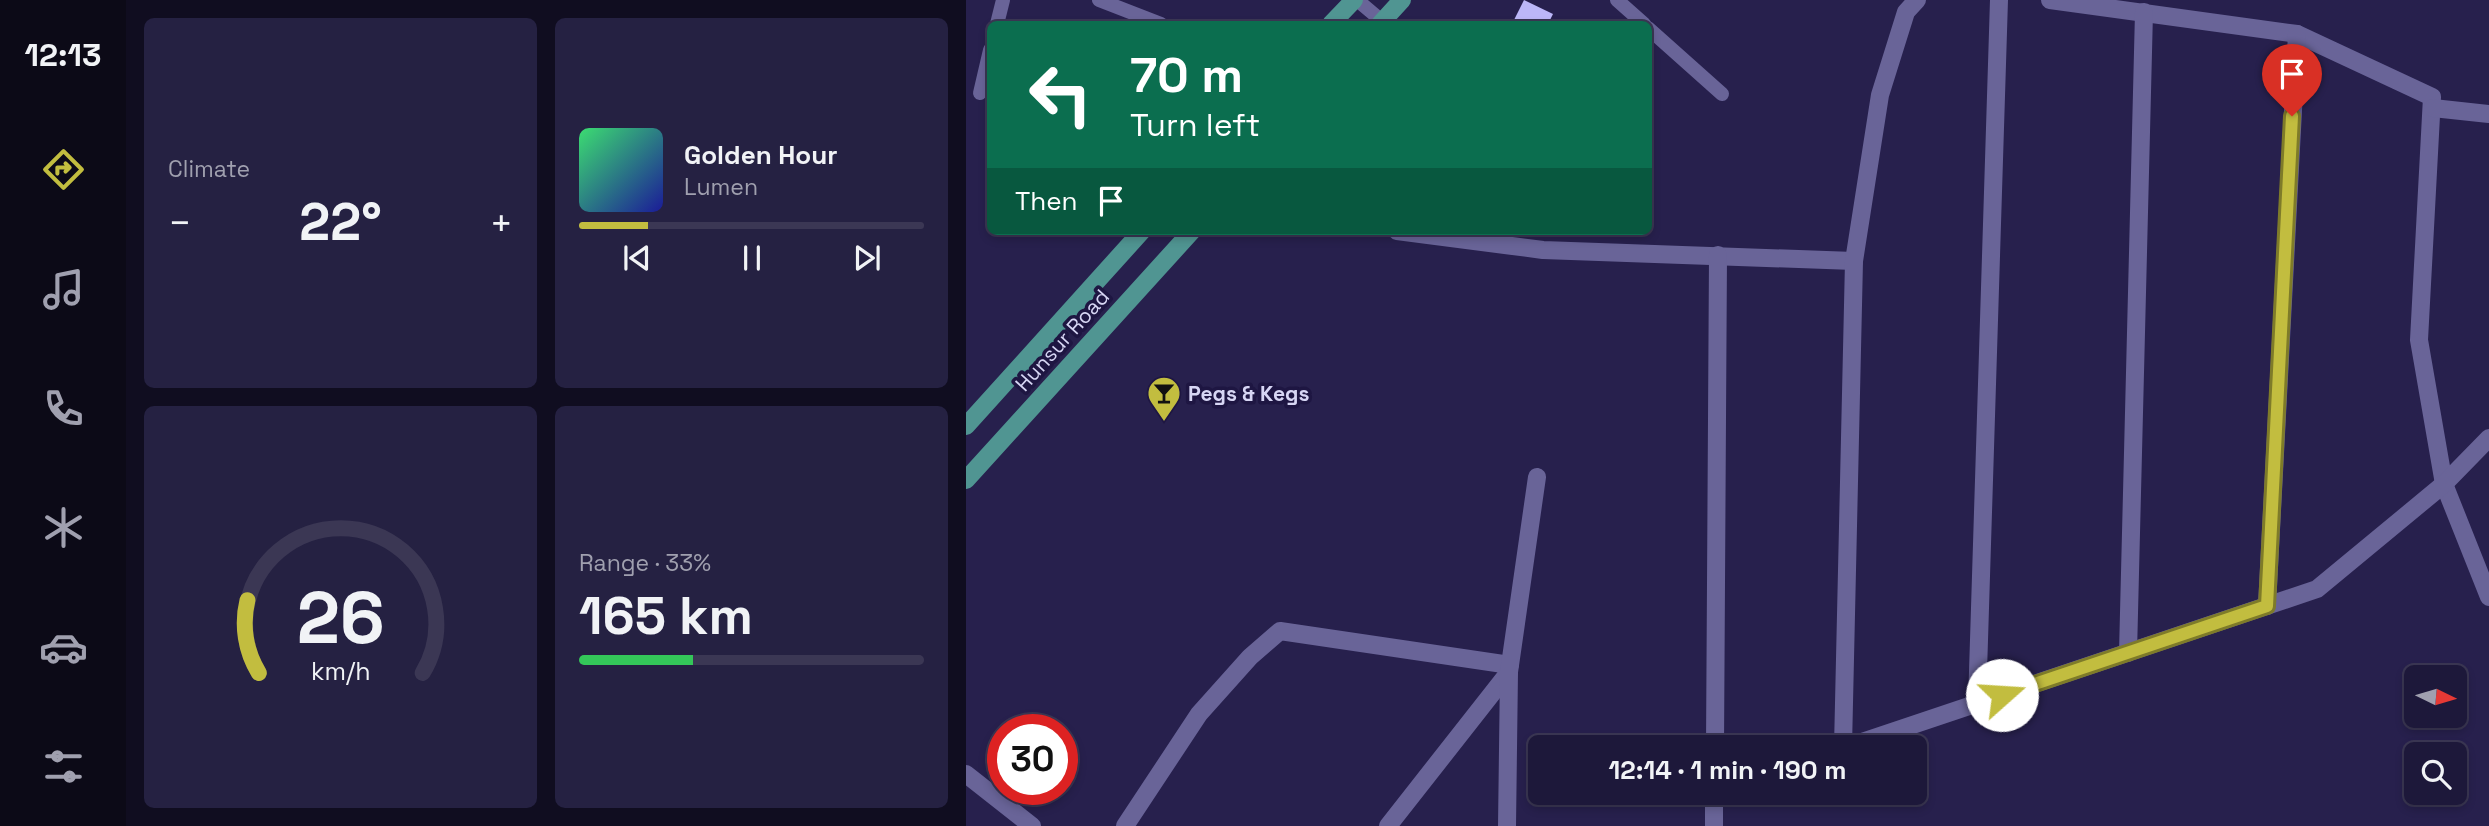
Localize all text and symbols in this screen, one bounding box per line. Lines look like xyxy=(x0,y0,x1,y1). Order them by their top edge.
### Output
text: 12:13 xyxy=(25,35,101,75)
text: 70 m xyxy=(1130,44,1243,106)
pin xyxy=(2262,44,2322,116)
icon: left xyxy=(1015,49,1106,140)
icon: arrive xyxy=(2273,55,2311,93)
text: Turn left xyxy=(1130,105,1260,145)
text: Golden Hour xyxy=(684,138,838,172)
icon: directions xyxy=(39,145,88,194)
text: Climate xyxy=(168,154,250,184)
text: Lumen xyxy=(684,172,758,202)
icon: arrive xyxy=(1092,182,1130,220)
text: Then xyxy=(1015,184,1078,218)
text: 22° xyxy=(299,189,382,255)
text: − xyxy=(168,199,192,247)
text: + xyxy=(489,199,513,247)
icon: previous xyxy=(618,239,656,277)
icon: pause xyxy=(733,239,771,277)
icon: next xyxy=(848,239,886,277)
icon: music xyxy=(39,265,88,314)
street label: Hunsur Road xyxy=(1009,283,1115,397)
bar icon: Pegs & Kegs xyxy=(1145,374,1183,423)
place label: Pegs & Kegs xyxy=(1188,380,1309,407)
icon: phone xyxy=(39,384,88,433)
icon: climate xyxy=(39,503,88,552)
text: Range · 33% xyxy=(579,548,711,578)
text: 26 xyxy=(296,571,385,664)
text: 165 km xyxy=(579,583,753,649)
icon: car xyxy=(39,623,88,672)
text: km/h xyxy=(311,655,370,687)
position arrow xyxy=(1965,658,2039,732)
north arrow xyxy=(2404,665,2468,728)
map controls xyxy=(2404,665,2467,805)
speed limit sign: 30 xyxy=(987,714,1078,805)
icon: filters xyxy=(39,742,88,791)
button: search xyxy=(2404,742,2467,805)
text: 12:14 · 1 min · 190 m xyxy=(1609,753,1846,787)

